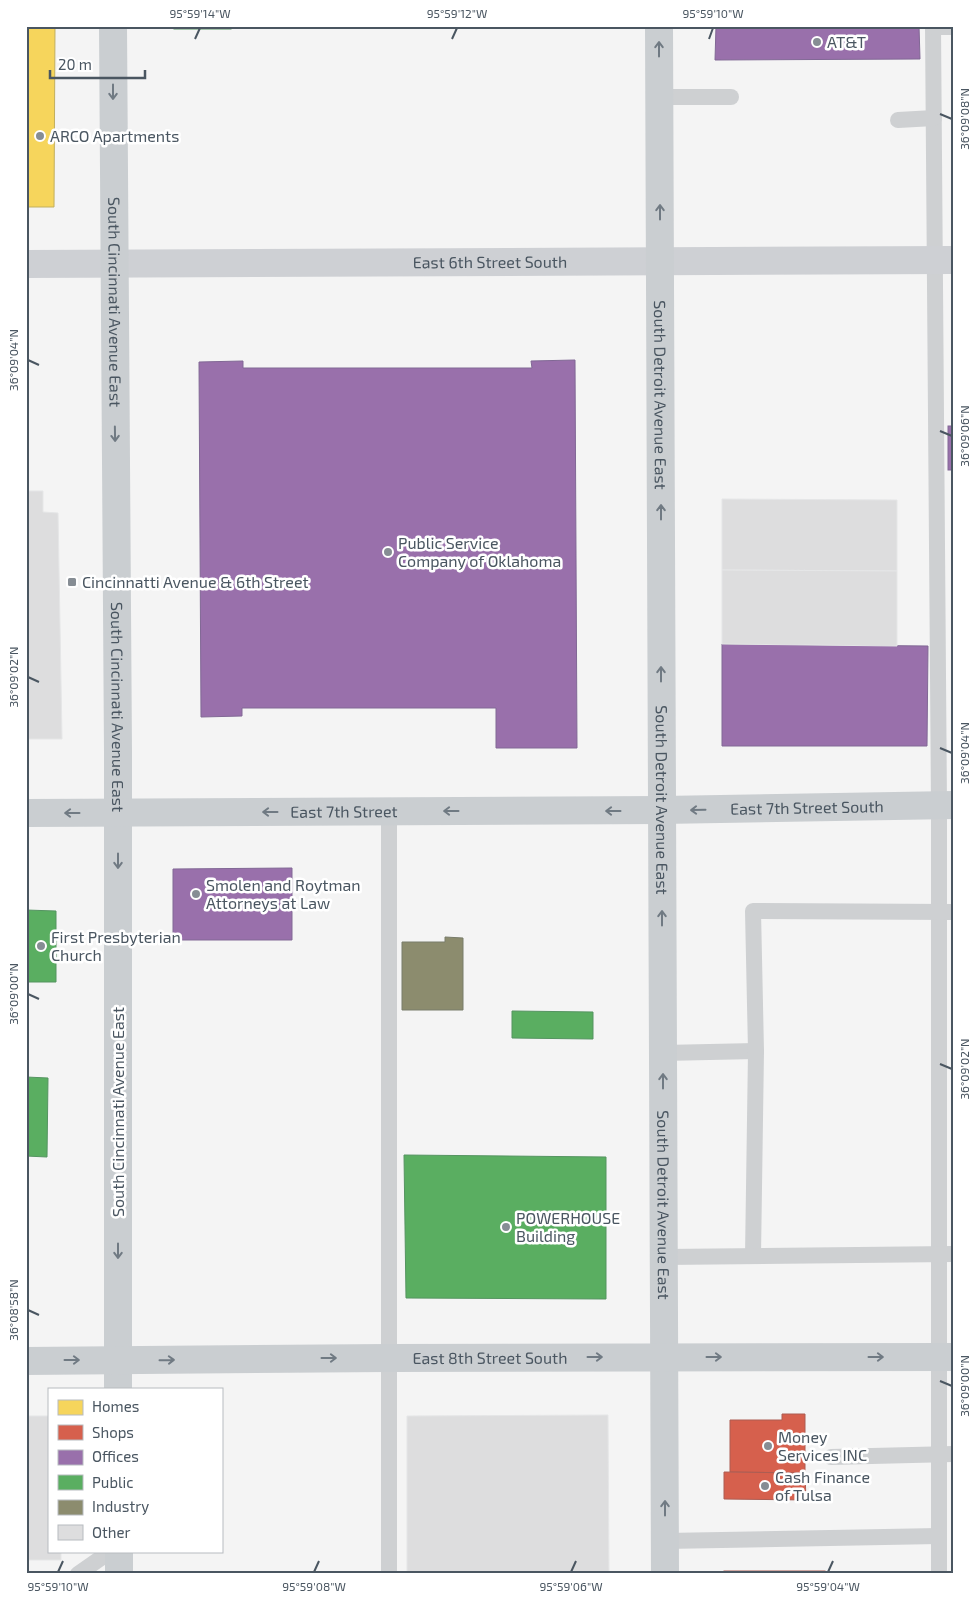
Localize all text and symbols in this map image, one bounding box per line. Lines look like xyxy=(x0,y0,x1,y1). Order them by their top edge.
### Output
text: 95°59'14"W xyxy=(169,6,231,20)
text: 95°59'12"W xyxy=(427,6,487,20)
text: 95°59'10"W xyxy=(682,6,744,20)
place label: AT&T xyxy=(827,32,866,51)
marker: AT&T xyxy=(811,36,823,48)
one-way arrow xyxy=(654,42,664,58)
scale bar xyxy=(50,48,145,80)
text: 20 m xyxy=(58,55,92,73)
one-way arrow xyxy=(108,84,118,100)
text: 36°09'08"N xyxy=(957,88,971,150)
place label: ARCO Apartments xyxy=(50,126,179,145)
marker: ARCO Apartments xyxy=(34,130,46,142)
street label: South Cincinnati Avenue East xyxy=(105,197,126,407)
one-way arrow xyxy=(655,204,665,220)
street label: East 6th Street South xyxy=(413,252,567,271)
street label: South Detroit Avenue East xyxy=(651,300,671,490)
text: 36°09'04"N xyxy=(6,329,20,391)
text: 36°09'06"N xyxy=(957,405,971,467)
one-way arrow xyxy=(110,426,120,442)
one-way arrow xyxy=(656,504,666,520)
place label: Public Service Company of Oklahoma xyxy=(398,533,561,570)
marker: Public Service Company of Oklahoma xyxy=(382,546,394,558)
place label: Cincinnatti Avenue & 6th Street xyxy=(82,572,309,591)
marker: Cincinnatti Avenue & 6th Street xyxy=(66,576,78,588)
street label: South Cincinnati Avenue East xyxy=(108,602,128,812)
text: 36°09'02"N xyxy=(6,646,20,708)
one-way arrow xyxy=(656,666,666,682)
street label: South Detroit Avenue East xyxy=(653,705,672,895)
text: 36°09'04"N xyxy=(957,722,971,784)
street label: East 7th Street South xyxy=(730,796,884,818)
street label: East 7th Street xyxy=(290,801,398,821)
one-way arrow xyxy=(690,805,706,815)
one-way arrow xyxy=(443,806,459,816)
one-way arrow xyxy=(605,806,622,816)
one-way arrow xyxy=(263,807,279,817)
one-way arrow xyxy=(64,808,80,818)
one-way arrow xyxy=(113,853,123,869)
place label: Smolen and Roytman Attorneys at Law xyxy=(206,875,361,912)
marker: Smolen and Roytman Attorneys at Law xyxy=(190,888,202,900)
one-way arrow xyxy=(657,911,667,927)
place label: First Presbyterian Church xyxy=(51,927,181,964)
marker: First Presbyterian Church xyxy=(35,940,47,952)
text: 36°09'00"N xyxy=(6,963,20,1025)
street label: South Cincinnati Avenue East xyxy=(108,1007,127,1217)
text: 36°09'02"N xyxy=(957,1038,971,1100)
one-way arrow xyxy=(658,1073,668,1090)
street label: South Detroit Avenue East xyxy=(654,1110,674,1300)
place label: POWERHOUSE Building xyxy=(516,1208,620,1245)
marker: POWERHOUSE Building xyxy=(500,1221,512,1233)
one-way arrow xyxy=(113,1243,123,1259)
text: 36°08'58"N xyxy=(6,1279,20,1341)
street label: East 8th Street South xyxy=(412,1348,568,1367)
one-way arrow xyxy=(586,1352,602,1362)
one-way arrow xyxy=(705,1352,721,1362)
one-way arrow xyxy=(868,1352,884,1362)
one-way arrow xyxy=(320,1353,337,1363)
one-way arrow xyxy=(64,1355,80,1365)
one-way arrow xyxy=(158,1355,174,1365)
text: 36°09'00"N xyxy=(957,1355,971,1417)
legend xyxy=(48,1388,222,1552)
text: Homes xyxy=(92,1397,139,1415)
text: Shops xyxy=(92,1423,134,1441)
place label: Money Services INC xyxy=(778,1427,867,1464)
marker: Money Services INC xyxy=(762,1440,774,1452)
text: Offices xyxy=(92,1447,139,1465)
place label: Cash Finance of Tulsa xyxy=(775,1467,870,1504)
text: Public xyxy=(92,1473,133,1491)
marker: Cash Finance of Tulsa xyxy=(759,1480,771,1492)
text: Industry xyxy=(92,1497,149,1515)
one-way arrow xyxy=(660,1500,670,1516)
text: Other xyxy=(92,1523,131,1541)
text: 95°59'10"W xyxy=(27,1579,89,1593)
text: 95°59'08"W xyxy=(282,1579,346,1593)
text: 95°59'06"W xyxy=(539,1579,603,1593)
text: 95°59'04"W xyxy=(796,1579,860,1593)

